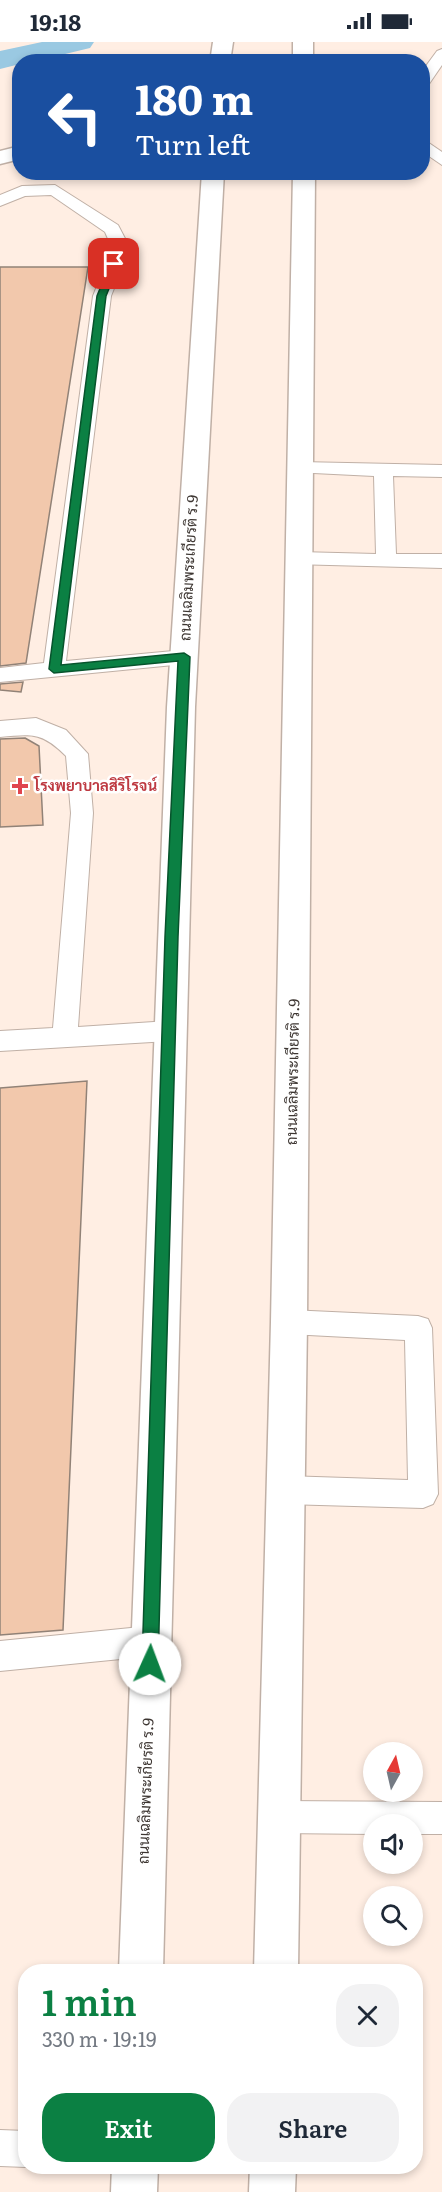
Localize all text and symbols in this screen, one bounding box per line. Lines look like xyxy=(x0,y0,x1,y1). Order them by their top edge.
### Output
text: 19:18 xyxy=(30,5,81,38)
text: 180 m xyxy=(135,66,253,128)
icon: left xyxy=(36,78,114,156)
text: Turn left xyxy=(135,123,250,163)
pin xyxy=(88,238,139,289)
icon: arrive xyxy=(97,247,130,280)
street label: ถนนเฉลิมพระเกียรติ ร.9 xyxy=(172,494,203,642)
place label: โรงพยาบาลสิริโรจน์ xyxy=(33,773,158,796)
marker: โรงพยาบาลสิริโรจน์ xyxy=(11,777,29,795)
street label: ถนนเฉลิมพระเกียรติ ร.9 xyxy=(279,998,304,1145)
position arrow xyxy=(118,1632,182,1696)
street label: ถนนเฉลิมพระเกียรติ ร.9 xyxy=(130,1717,159,1864)
north arrow xyxy=(363,1742,423,1802)
map controls xyxy=(363,1742,423,1946)
button: sound xyxy=(363,1814,423,1874)
button: search xyxy=(363,1886,423,1946)
text: 1 min xyxy=(42,1974,137,2027)
button: close xyxy=(336,1984,399,2047)
text: 330 m · 19:19 xyxy=(42,2023,157,2053)
button: Exit xyxy=(42,2093,215,2162)
button: Share xyxy=(227,2093,399,2162)

